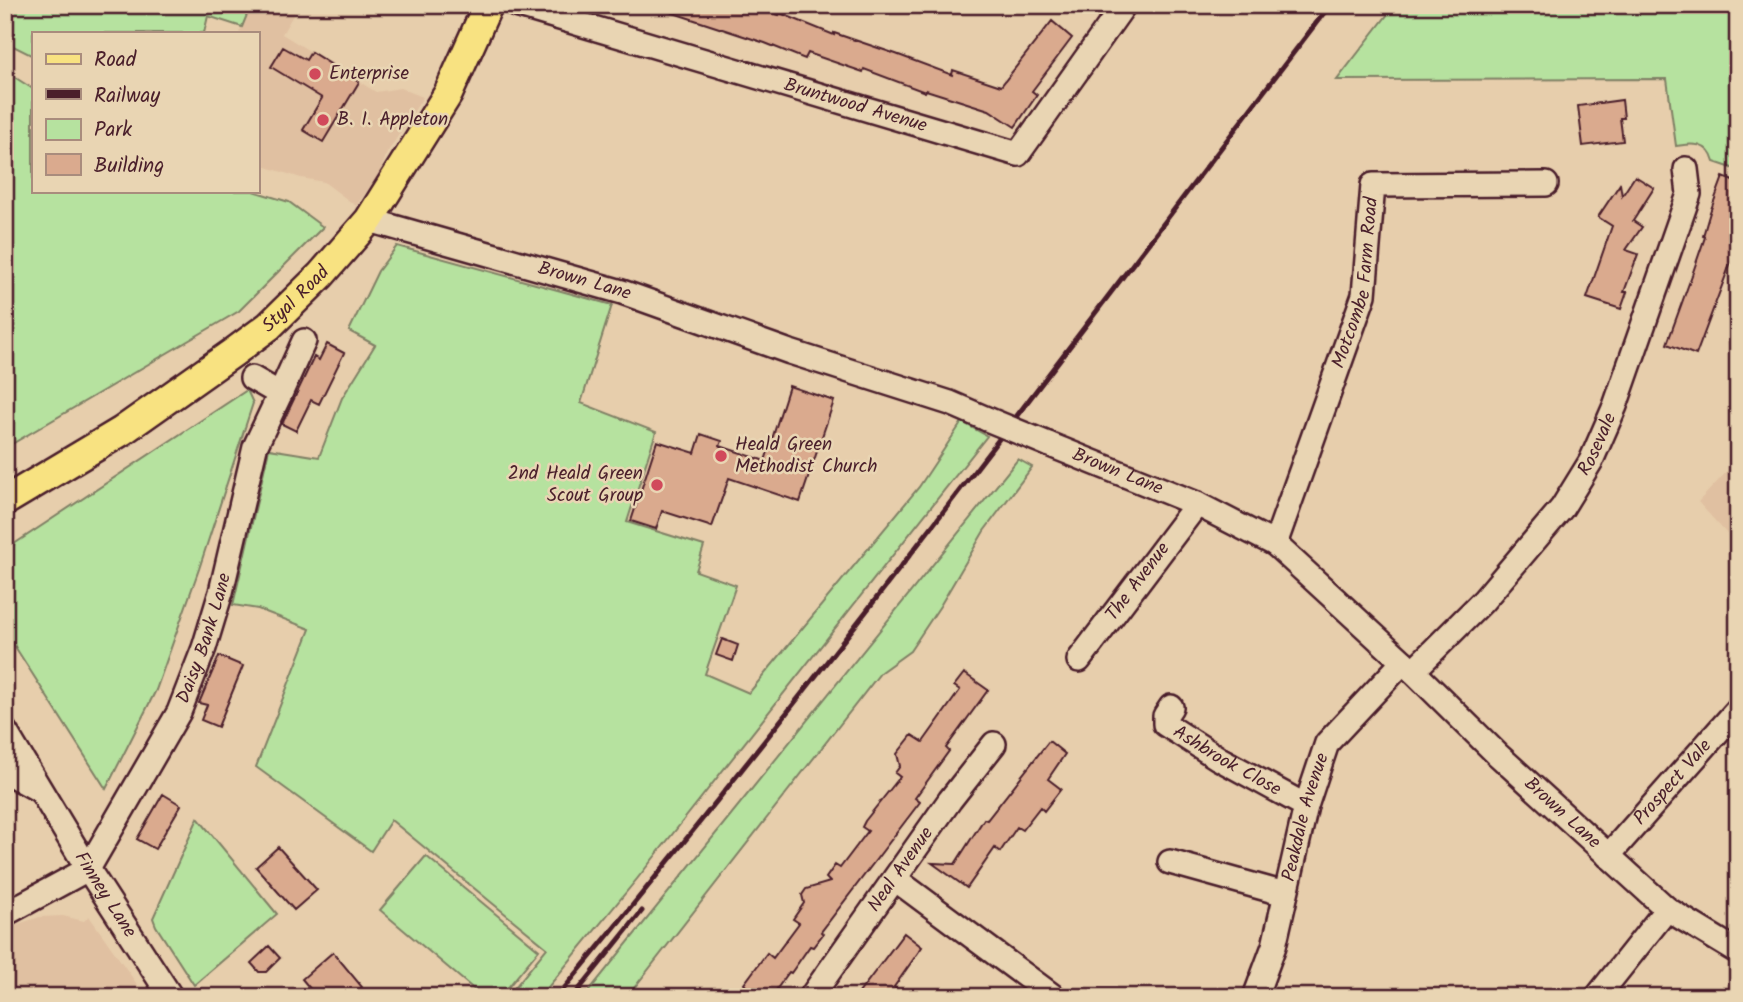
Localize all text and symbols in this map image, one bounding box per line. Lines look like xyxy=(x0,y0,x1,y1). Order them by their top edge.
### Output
legend xyxy=(32,32,259,192)
text: Road xyxy=(94,44,137,77)
place label: Enterprise xyxy=(329,59,409,89)
marker: Enterprise xyxy=(307,66,323,82)
street label: Bruntwood Avenue xyxy=(780,70,931,141)
text: Railway xyxy=(94,80,160,113)
place label: B. I. Appleton xyxy=(337,105,448,135)
marker: B. I. Appleton xyxy=(315,112,331,128)
text: Park xyxy=(94,114,132,147)
text: Building xyxy=(94,150,164,183)
street label: Motcombe Farm Road xyxy=(1324,195,1387,373)
street label: Brown Lane xyxy=(534,254,636,309)
street label: Styal Road xyxy=(255,259,338,340)
street label: Rosevale xyxy=(1570,408,1625,482)
place label: Heald Green Methodist Church xyxy=(735,430,877,482)
street label: Brown Lane xyxy=(1068,440,1168,504)
marker: Heald Green Methodist Church xyxy=(713,448,729,464)
place label: 2nd Heald Green Scout Group xyxy=(508,459,643,511)
marker: 2nd Heald Green Scout Group xyxy=(649,477,665,493)
street label: The Avenue xyxy=(1098,536,1178,628)
street label: Daisy Bank Lane xyxy=(169,570,240,708)
street label: Ashbrook Close xyxy=(1167,718,1287,805)
street label: Prospect Vale xyxy=(1626,732,1720,832)
street label: Peakdale Avenue xyxy=(1274,749,1338,884)
street label: Brown Lane xyxy=(1517,770,1608,857)
street label: Neal Avenue xyxy=(860,820,942,918)
street label: Finney Lane xyxy=(66,846,144,945)

